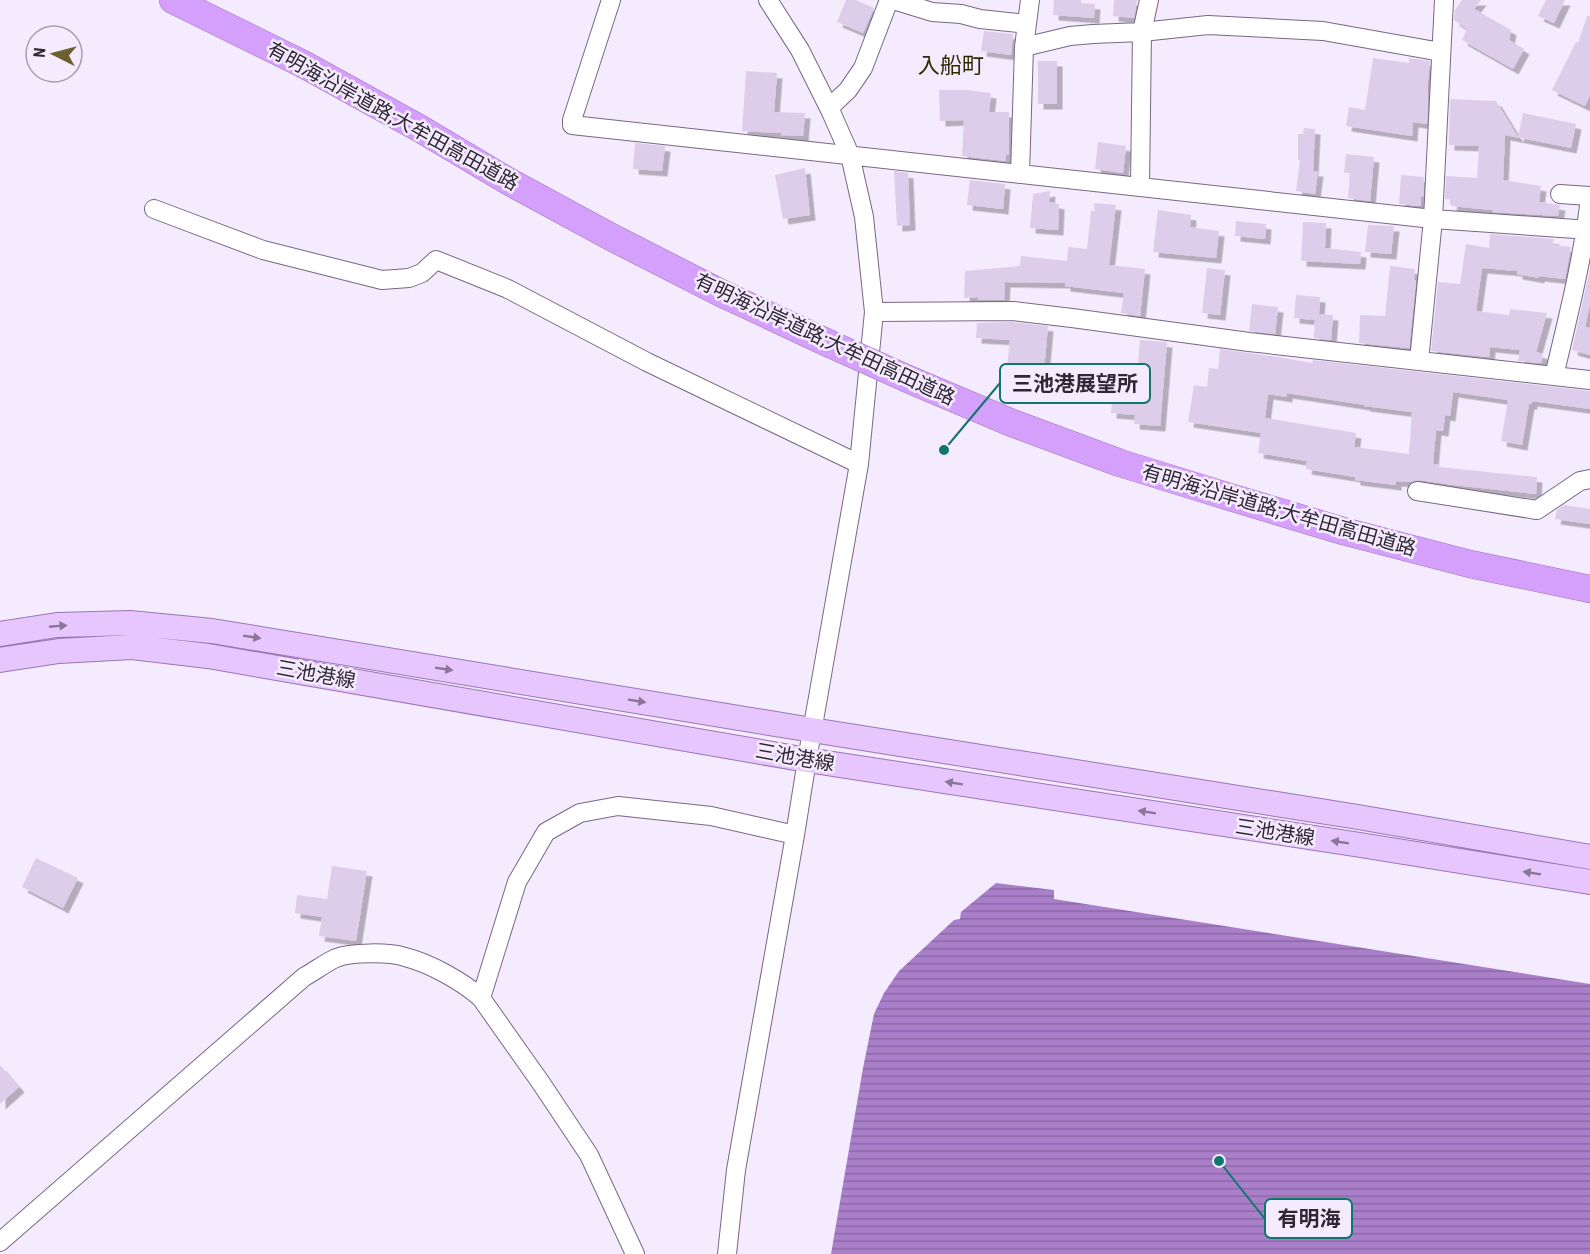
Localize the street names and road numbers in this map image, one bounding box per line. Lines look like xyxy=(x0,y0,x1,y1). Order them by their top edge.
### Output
street label: 有明海沿岸道路;大牟田高田道路 xyxy=(263,37,523,195)
street label: 有明海沿岸道路;大牟田高田道路 xyxy=(691,268,959,410)
street label: 有明海沿岸道路;大牟田高田道路 xyxy=(1139,459,1419,561)
street label: 三池港線 xyxy=(275,655,357,693)
street label: 三池港線 xyxy=(754,738,836,776)
street label: 三池港線 xyxy=(1234,814,1316,850)

